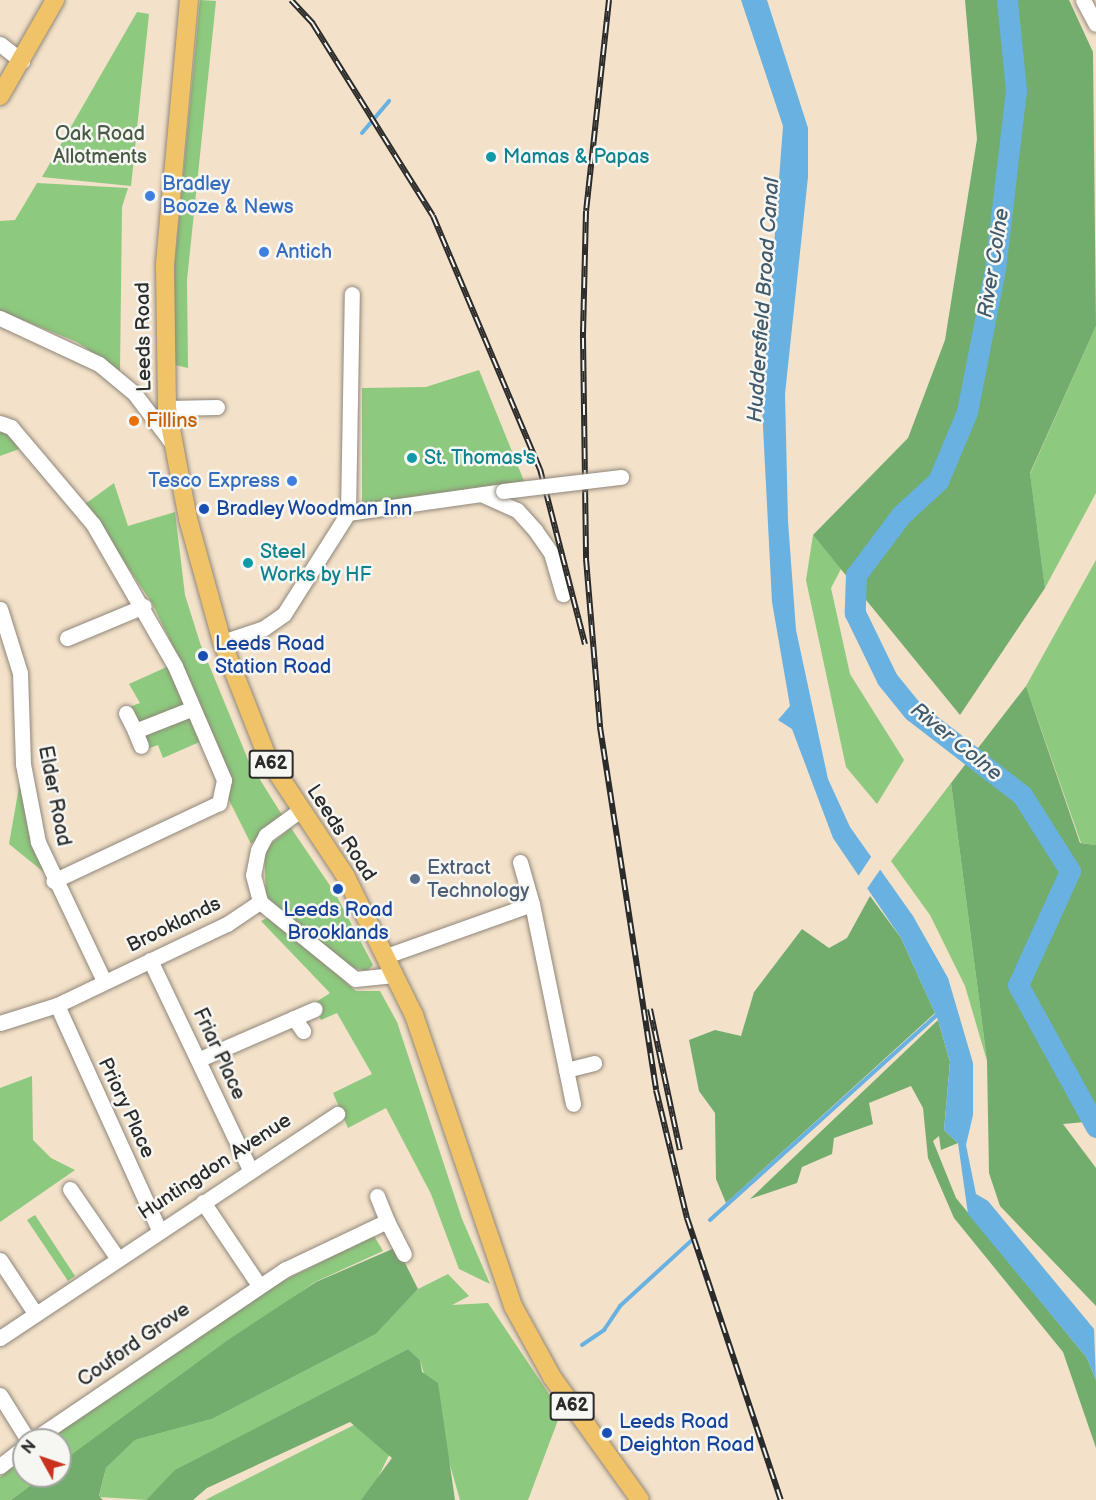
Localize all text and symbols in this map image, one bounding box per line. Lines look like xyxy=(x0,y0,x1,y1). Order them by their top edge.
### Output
park label: Oak Road Allotments xyxy=(53,122,147,169)
place label: Mamas & Papas xyxy=(503,145,649,169)
marker: Mamas & Papas xyxy=(484,150,498,164)
place label: Bradley Booze & News xyxy=(162,172,294,219)
water label: Huddersfield Broad Canal xyxy=(743,177,785,423)
marker: Bradley Booze & News xyxy=(143,189,157,203)
water label: River Colne xyxy=(973,207,1015,319)
place label: Antich xyxy=(276,240,332,264)
marker: Antich xyxy=(257,245,271,259)
street label: Leeds Road xyxy=(131,282,157,392)
place label: Fillins xyxy=(146,409,197,433)
marker: Fillins xyxy=(127,414,141,428)
place label: St. Thomas's xyxy=(424,446,536,470)
marker: St. Thomas's xyxy=(405,451,419,465)
place label: Tesco Express xyxy=(148,469,280,493)
marker: Tesco Express xyxy=(285,474,299,488)
place label: Bradley Woodman Inn xyxy=(216,497,414,521)
marker: Bradley Woodman Inn xyxy=(197,502,211,516)
place label: Steel Works by HF xyxy=(260,540,373,587)
marker: Steel Works by HF xyxy=(241,556,255,570)
place label: Leeds Road Station Road xyxy=(215,632,331,679)
marker: Leeds Road Station Road xyxy=(196,649,210,663)
water label: River Colne xyxy=(905,697,1007,787)
street label: Elder Road xyxy=(33,744,75,848)
road number: A62 xyxy=(248,749,294,779)
street label: Leeds Road xyxy=(301,780,381,886)
place label: Extract Technology xyxy=(427,856,529,903)
marker: Extract Technology xyxy=(408,872,422,886)
marker: Leeds Road Brooklands xyxy=(331,882,345,896)
street label: Brooklands xyxy=(123,892,225,958)
place label: Leeds Road Brooklands xyxy=(283,898,393,945)
street label: Friar Place xyxy=(187,1004,251,1104)
street label: Priory Place xyxy=(92,1053,160,1163)
street label: Huntingdon Avenue xyxy=(134,1109,296,1225)
street label: Couford Grove xyxy=(73,1298,195,1392)
road number: A62 xyxy=(550,1391,594,1421)
place label: Leeds Road Deighton Road xyxy=(619,1410,754,1457)
marker: Leeds Road Deighton Road xyxy=(600,1426,614,1440)
north arrow xyxy=(12,1428,72,1488)
text: N xyxy=(18,1437,41,1458)

